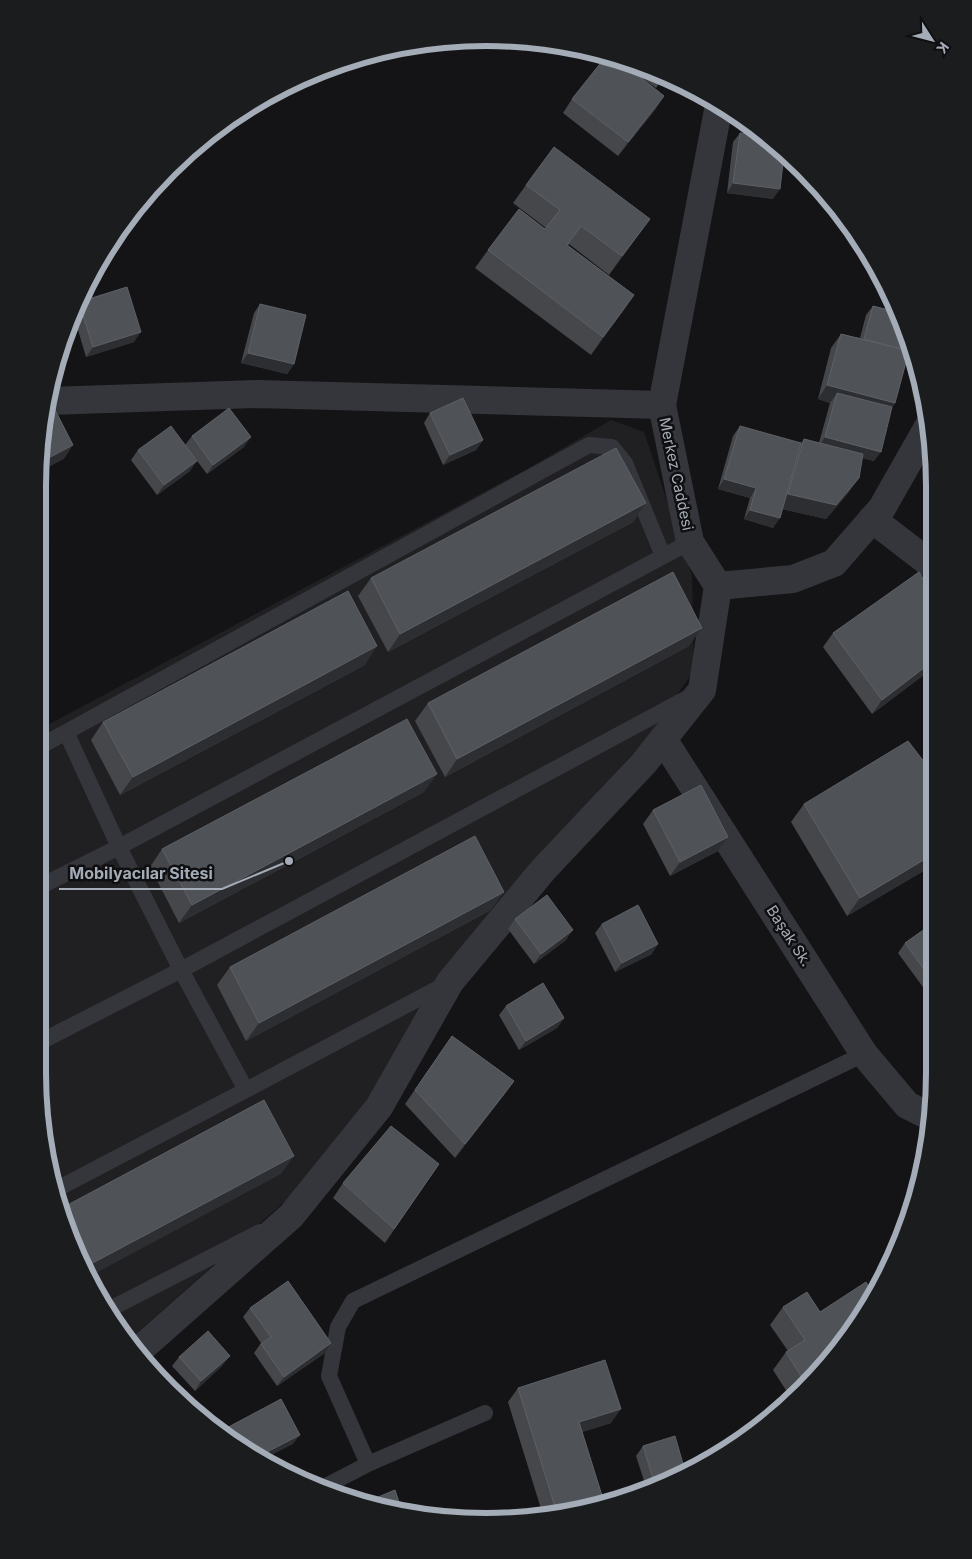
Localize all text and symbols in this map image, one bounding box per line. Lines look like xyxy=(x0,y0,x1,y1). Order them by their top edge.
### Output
north arrow xyxy=(907,15,957,65)
text: K xyxy=(933,39,953,57)
street label: Merkez Caddesi xyxy=(655,416,698,532)
callout: Mobilyacılar Sitesi xyxy=(59,858,222,889)
text: Mobilyacılar Sitesi xyxy=(69,863,213,883)
street label: Başak Sk. xyxy=(763,902,816,970)

